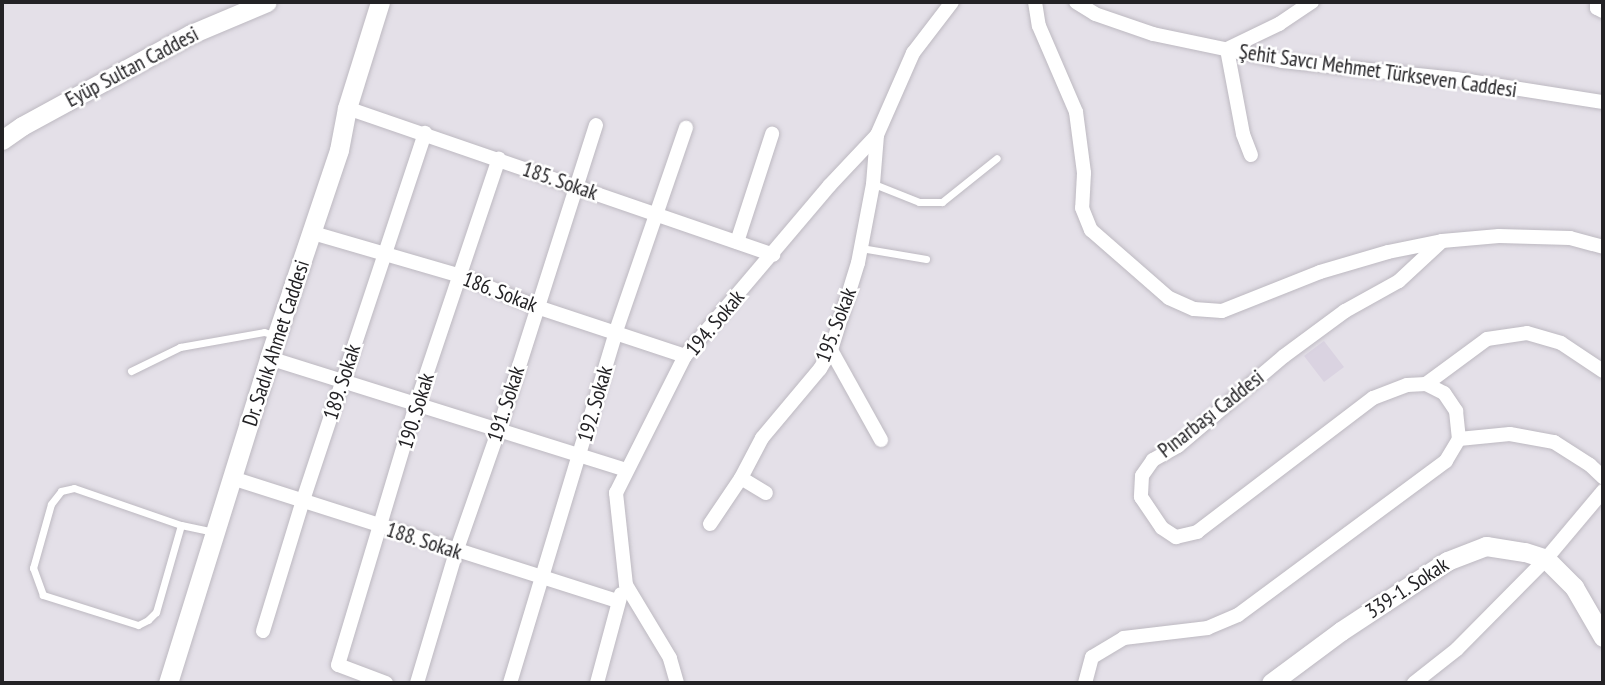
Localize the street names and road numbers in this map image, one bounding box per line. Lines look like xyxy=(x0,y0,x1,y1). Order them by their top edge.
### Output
street label: Eyüp Sultan Caddesi xyxy=(61,21,203,113)
street label: Şehit Savcı Mehmet Türkseven Caddesi xyxy=(1237,39,1519,103)
street label: 185. Sokak xyxy=(518,156,602,206)
street label: Dr. Sadık Ahmet Caddesi xyxy=(237,256,315,430)
street label: 186. Sokak xyxy=(458,266,542,318)
street label: 195. Sokak xyxy=(810,283,862,367)
street label: 194. Sokak xyxy=(680,285,750,361)
street label: 189. Sokak xyxy=(318,340,366,424)
street label: 191. Sokak xyxy=(482,362,530,446)
street label: 192. Sokak xyxy=(572,362,618,446)
street label: Pınarbaşı Caddesi xyxy=(1153,365,1269,463)
street label: 190. Sokak xyxy=(392,369,440,453)
street label: 188. Sokak xyxy=(382,517,466,565)
street label: 339-1. Sokak xyxy=(1360,552,1454,624)

